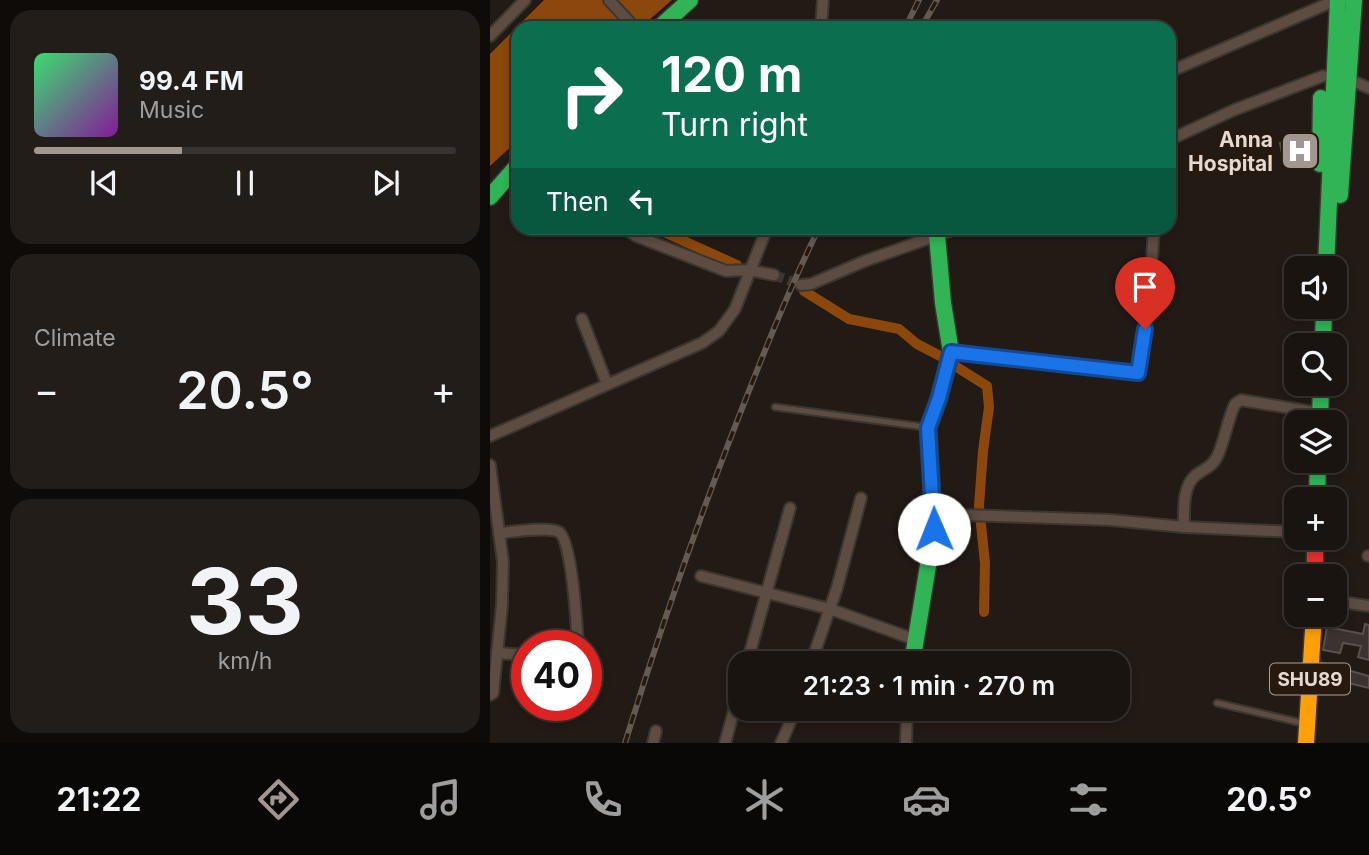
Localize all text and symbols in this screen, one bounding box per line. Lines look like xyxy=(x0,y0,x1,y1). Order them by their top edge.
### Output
text: 120 m xyxy=(661,45,802,104)
icon: right xyxy=(546,49,637,140)
text: 99.4 FM xyxy=(139,65,244,96)
text: Music xyxy=(139,96,204,124)
text: Turn right xyxy=(661,105,808,144)
place label: Anna Hospital xyxy=(1188,127,1273,176)
hospital icon: Anna Hospital xyxy=(1279,130,1321,172)
icon: previous xyxy=(85,164,123,202)
icon: pause xyxy=(226,164,264,202)
icon: next xyxy=(367,164,405,202)
icon: left xyxy=(623,182,661,220)
text: Then xyxy=(546,186,609,217)
map controls xyxy=(1284,256,1347,627)
button: sound xyxy=(1284,256,1347,319)
pin xyxy=(1115,257,1175,329)
icon: arrive xyxy=(1126,268,1164,306)
text: Climate xyxy=(34,324,116,352)
button: search xyxy=(1284,333,1347,396)
text: 20.5° xyxy=(176,359,314,422)
text: − xyxy=(34,367,59,413)
text: + xyxy=(431,367,456,413)
button: layers xyxy=(1284,410,1347,473)
button: + xyxy=(1284,487,1347,550)
position arrow xyxy=(897,492,971,566)
text: 33 xyxy=(186,546,304,656)
button: − xyxy=(1284,564,1347,627)
speed limit sign: 40 xyxy=(511,630,602,721)
text: km/h xyxy=(218,647,272,675)
road number: SHU89 xyxy=(1270,664,1350,694)
text: 21:23 · 1 min · 270 m xyxy=(803,670,1055,701)
icon: directions xyxy=(254,775,303,824)
icon: music xyxy=(416,775,465,824)
icon: phone xyxy=(578,775,627,824)
icon: climate xyxy=(740,775,789,824)
icon: car xyxy=(902,775,951,824)
icon: filters xyxy=(1064,775,1113,824)
text: 21:22 xyxy=(56,780,141,819)
text: 20.5° xyxy=(1226,780,1312,819)

